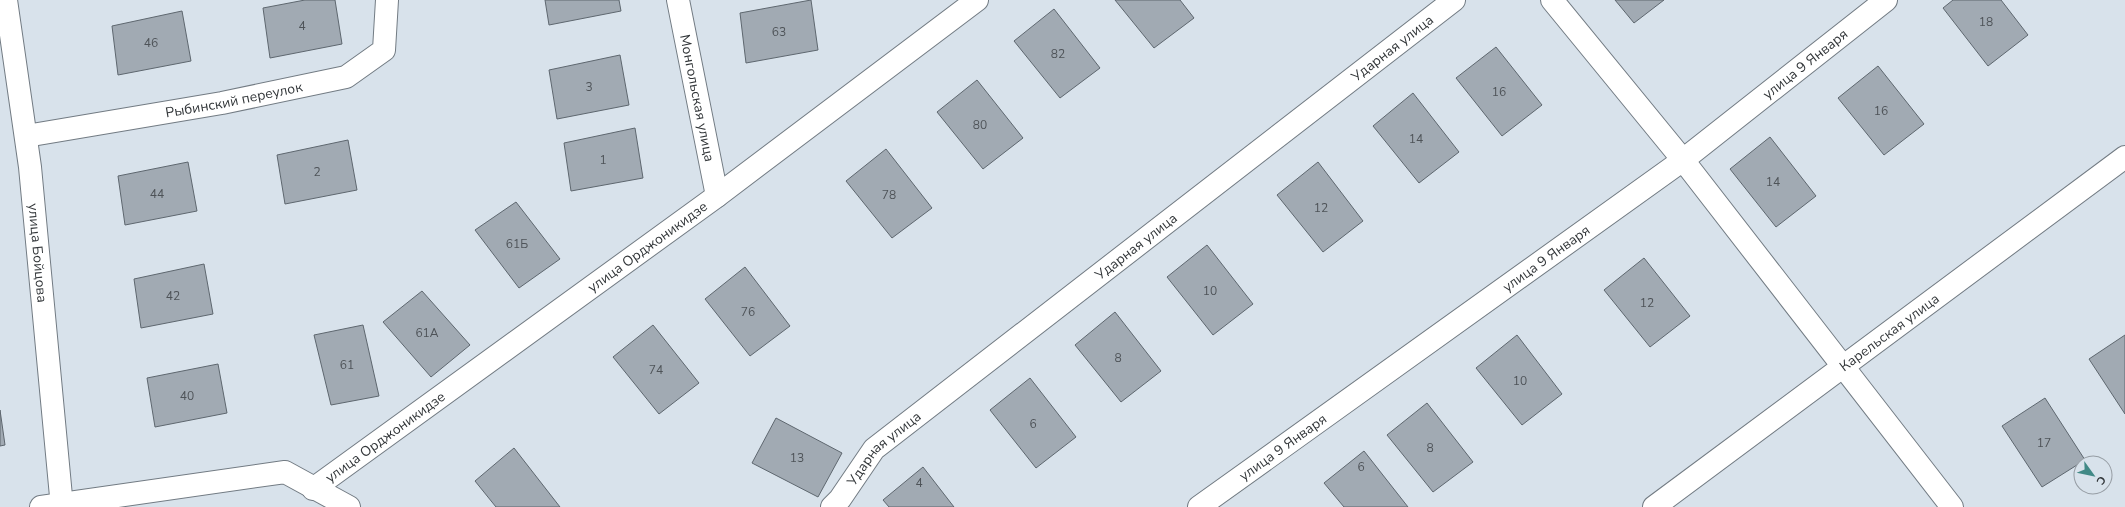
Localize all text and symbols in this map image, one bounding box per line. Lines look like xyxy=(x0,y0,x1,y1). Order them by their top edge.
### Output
street label: Ударная улица xyxy=(1346,10,1437,86)
house number: 18 xyxy=(1979,14,1993,30)
house number: 4 xyxy=(298,18,306,34)
house number: 63 xyxy=(772,24,786,40)
street label: улица 9 Января xyxy=(1759,24,1852,103)
street label: Монгольская улица xyxy=(676,33,719,163)
house number: 46 xyxy=(144,35,158,51)
house number: 82 xyxy=(1051,46,1065,62)
street label: Рыбинский переулок xyxy=(164,77,305,122)
house number: 3 xyxy=(585,79,593,95)
house number: 16 xyxy=(1492,84,1506,100)
house number: 16 xyxy=(1874,103,1888,119)
house number: 80 xyxy=(973,117,987,133)
house number: 14 xyxy=(1409,131,1423,147)
house number: 1 xyxy=(599,152,607,168)
house number: 2 xyxy=(313,164,321,180)
house number: 14 xyxy=(1766,174,1780,190)
house number: 44 xyxy=(150,186,164,202)
house number: 78 xyxy=(882,187,896,203)
street label: улица Орджоникидзе xyxy=(584,197,711,296)
house number: 12 xyxy=(1314,200,1328,216)
street label: улица Бойцова xyxy=(24,202,52,303)
street label: Ударная улица xyxy=(1090,208,1181,285)
street label: улица 9 Января xyxy=(1498,220,1594,296)
house number: 61Б xyxy=(506,236,528,252)
house number: 10 xyxy=(1203,283,1217,299)
house number: 42 xyxy=(166,288,180,304)
street label: Карельская улица xyxy=(1835,289,1943,376)
house number: 12 xyxy=(1640,295,1654,311)
house number: 76 xyxy=(741,304,755,320)
house number: 61А xyxy=(415,325,439,341)
house number: 8 xyxy=(1114,350,1122,366)
house number: 61 xyxy=(340,357,354,373)
house number: 74 xyxy=(649,362,663,378)
house number: 10 xyxy=(1513,373,1527,389)
street label: улица Орджоникидзе xyxy=(321,387,449,487)
house number: 40 xyxy=(180,388,194,404)
street label: Ударная улица xyxy=(842,407,925,490)
street label: улица 9 Января xyxy=(1235,409,1330,485)
house number: 6 xyxy=(1029,416,1037,432)
house number: 17 xyxy=(2037,435,2051,451)
house number: 8 xyxy=(1426,440,1434,456)
house number: 13 xyxy=(790,450,804,466)
north arrow xyxy=(2073,455,2113,495)
house number: 6 xyxy=(1357,459,1365,475)
text: С xyxy=(2092,473,2109,488)
house number: 4 xyxy=(915,475,923,491)

